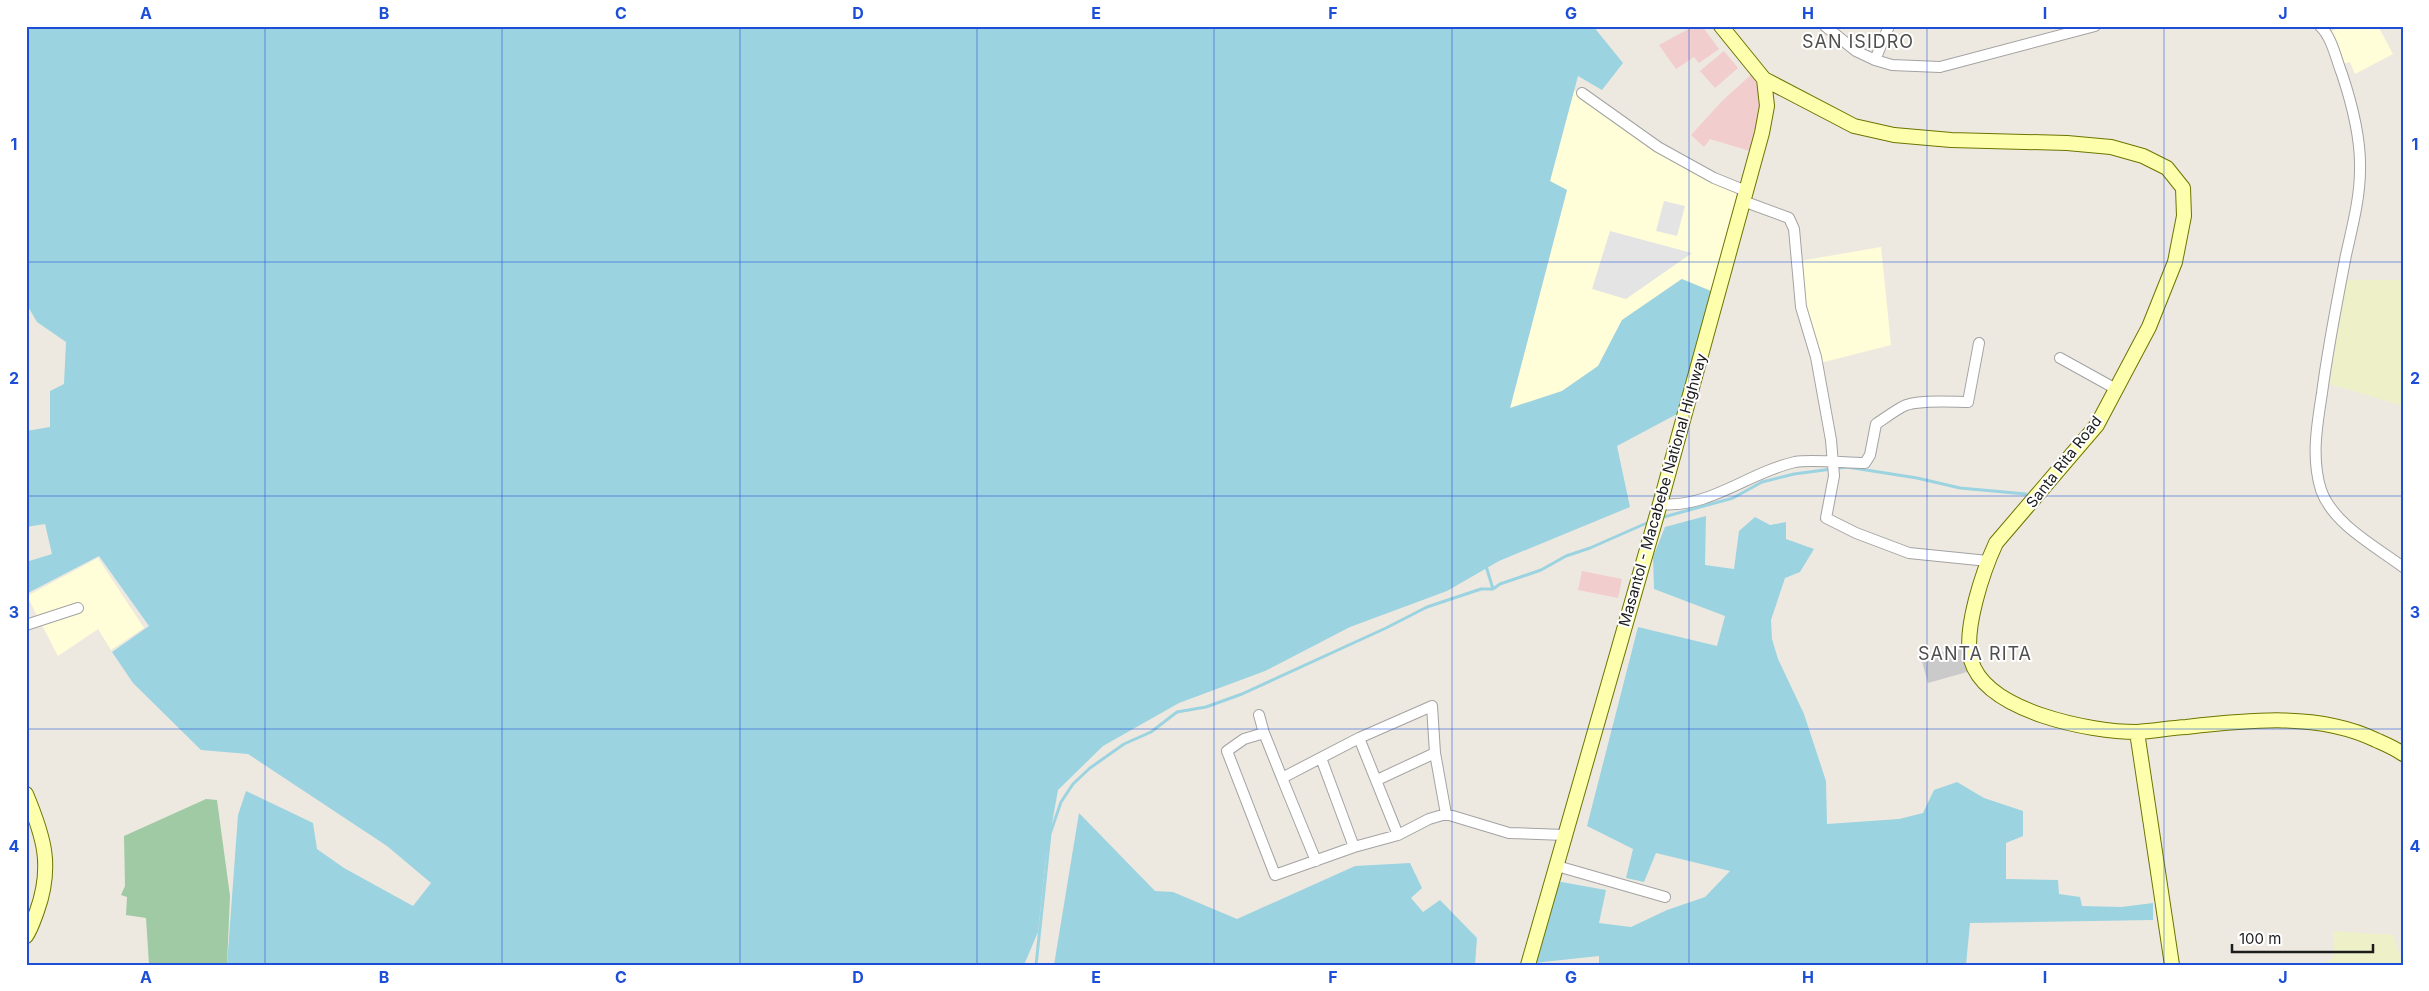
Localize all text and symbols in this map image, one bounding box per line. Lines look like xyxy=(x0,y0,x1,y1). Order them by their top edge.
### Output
text: A xyxy=(140,3,152,23)
text: B xyxy=(379,3,389,23)
text: C xyxy=(615,3,627,23)
text: D xyxy=(852,3,864,23)
text: E xyxy=(1091,3,1101,23)
text: F xyxy=(1328,3,1338,23)
text: G xyxy=(1565,3,1577,23)
text: H xyxy=(1802,3,1814,23)
text: I xyxy=(2043,3,2047,23)
text: J xyxy=(2278,3,2288,23)
district label: SAN ISIDRO xyxy=(1802,31,1914,52)
text: 1 xyxy=(11,134,17,154)
text: 1 xyxy=(2412,134,2418,154)
street label: Masantol - Macabebe National Highway xyxy=(1614,351,1711,629)
text: 2 xyxy=(9,368,19,388)
text: 2 xyxy=(2410,368,2420,388)
street label: Santa Rita Road xyxy=(2022,412,2105,512)
text: 3 xyxy=(9,602,19,622)
text: 3 xyxy=(2410,602,2420,622)
district label: SANTA RITA xyxy=(1918,643,2032,664)
text: 4 xyxy=(9,836,20,856)
text: 4 xyxy=(2410,836,2421,856)
scale bar xyxy=(2232,921,2373,953)
text: 100 m xyxy=(2239,929,2281,948)
text: A xyxy=(140,967,152,987)
text: B xyxy=(379,967,389,987)
text: C xyxy=(615,967,627,987)
text: D xyxy=(852,967,864,987)
text: E xyxy=(1091,967,1101,987)
text: F xyxy=(1328,967,1338,987)
text: G xyxy=(1565,967,1577,987)
text: H xyxy=(1802,967,1814,987)
text: I xyxy=(2043,967,2047,987)
text: J xyxy=(2278,967,2288,987)

